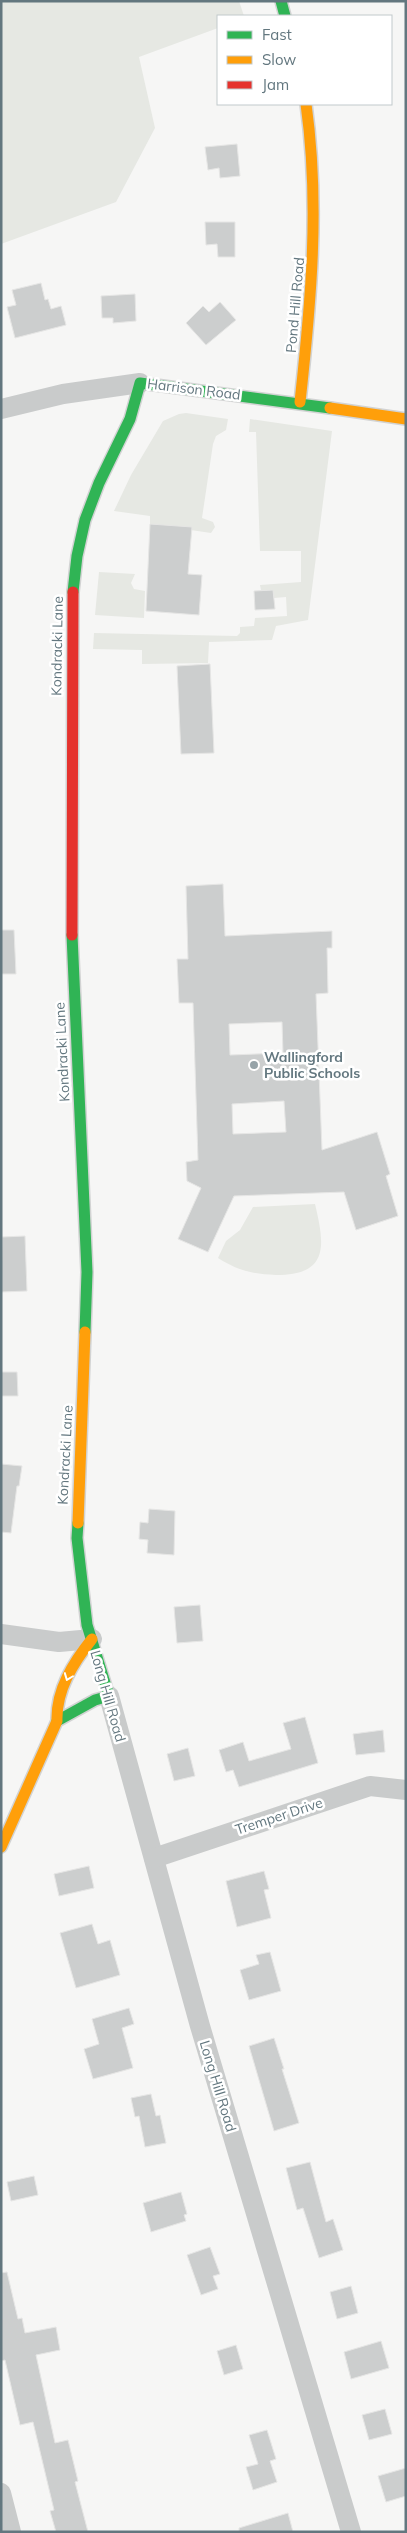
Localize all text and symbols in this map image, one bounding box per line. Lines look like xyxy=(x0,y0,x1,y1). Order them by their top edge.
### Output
legend xyxy=(217,15,392,105)
text: Fast xyxy=(262,25,292,44)
text: Slow xyxy=(262,50,296,69)
text: Jam xyxy=(262,75,289,94)
street label: Pond Hill Road xyxy=(282,257,308,353)
street label: Harrison Road xyxy=(146,374,242,404)
street label: Kondracki Lane xyxy=(47,596,67,696)
street label: Kondracki Lane xyxy=(50,1002,74,1102)
place label: Wallingford Public Schools xyxy=(264,1048,360,1082)
marker: Wallingford Public Schools xyxy=(248,1059,260,1071)
street label: Kondracki Lane xyxy=(53,1405,77,1505)
street label: Long Hill Road xyxy=(86,1648,130,1744)
one-way arrow xyxy=(64,1673,74,1681)
street label: Tremper Drive xyxy=(233,1793,325,1839)
street label: Long Hill Road xyxy=(196,2038,240,2134)

